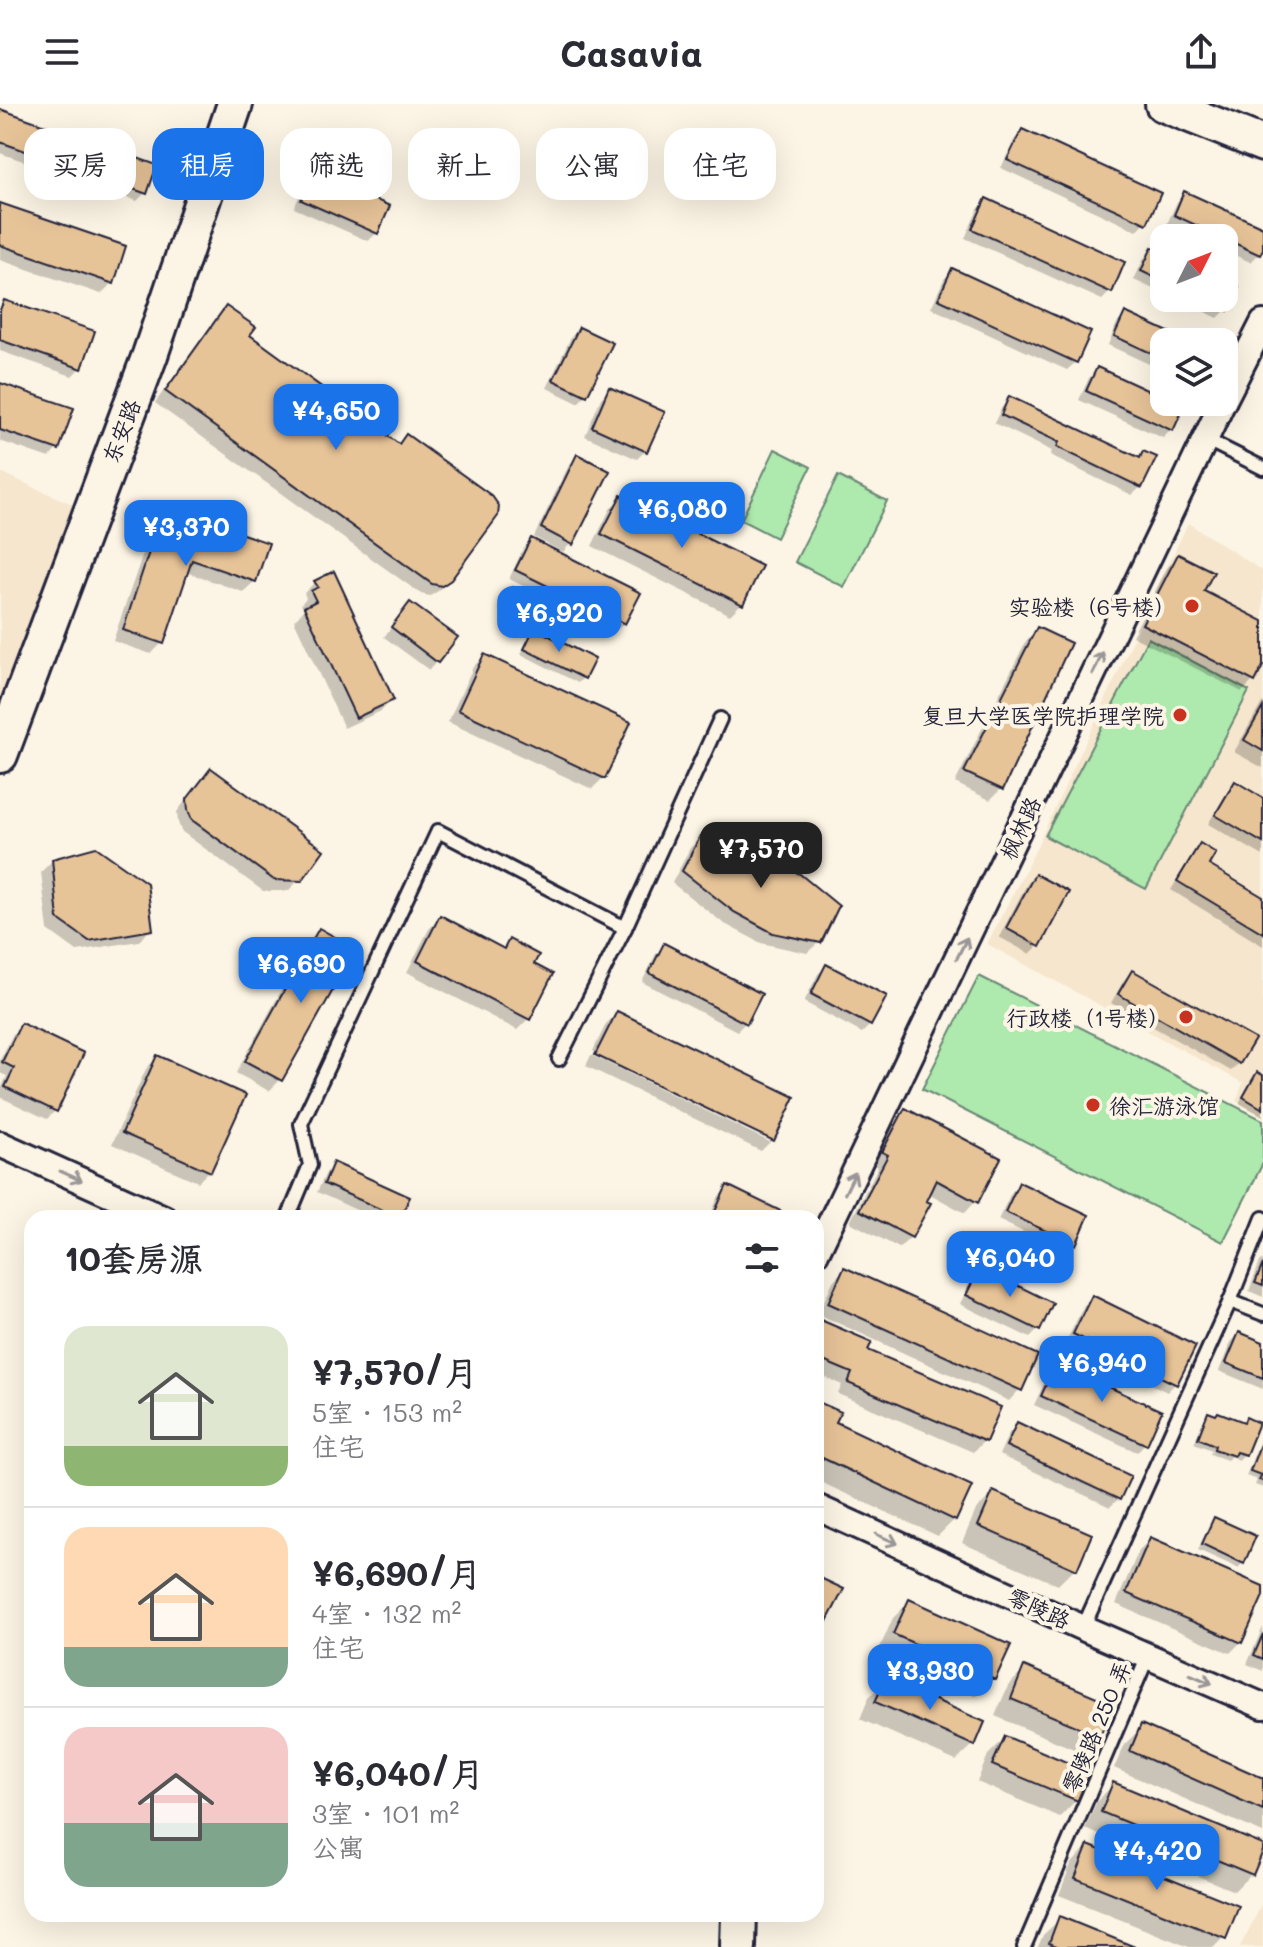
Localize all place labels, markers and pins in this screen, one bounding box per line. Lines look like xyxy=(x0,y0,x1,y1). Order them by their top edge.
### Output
pin: ¥4,650 xyxy=(271,384,401,452)
pin: ¥6,080 xyxy=(617,482,747,550)
pin: ¥3,370 xyxy=(121,500,251,568)
pin: ¥6,920 xyxy=(494,586,624,654)
place label: 实验楼（6号楼） xyxy=(1009,592,1176,621)
marker: 实验楼（6号楼） xyxy=(1183,597,1201,615)
place label: 复旦大学医学院护理学院 xyxy=(922,701,1164,730)
marker: 复旦大学医学院护理学院 xyxy=(1171,706,1189,724)
pin: ¥7,570 xyxy=(696,822,826,890)
pin: ¥6,690 xyxy=(236,937,366,1005)
place label: 行政楼（1号楼） xyxy=(1006,1003,1170,1032)
marker: 行政楼（1号楼） xyxy=(1177,1008,1195,1026)
place label: 徐汇游泳馆 xyxy=(1109,1091,1219,1120)
marker: 徐汇游泳馆 xyxy=(1084,1096,1102,1114)
pin: ¥6,040 xyxy=(945,1231,1075,1299)
pin: ¥6,940 xyxy=(1037,1336,1167,1404)
pin: ¥3,930 xyxy=(865,1644,995,1712)
pin: ¥4,420 xyxy=(1092,1824,1222,1892)

